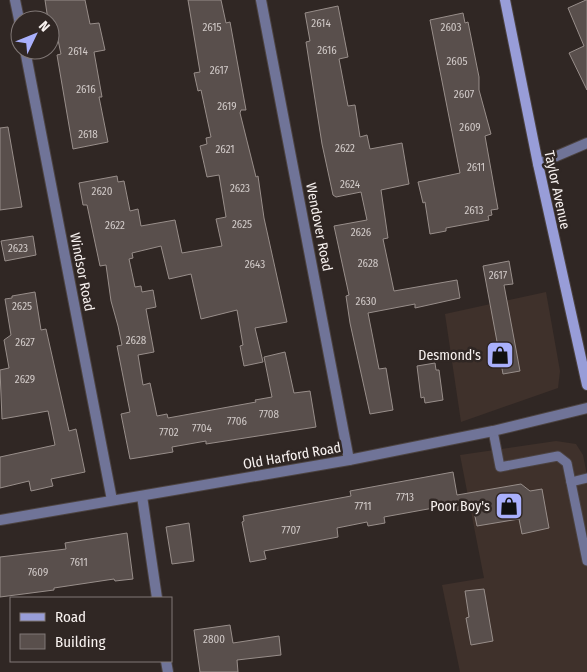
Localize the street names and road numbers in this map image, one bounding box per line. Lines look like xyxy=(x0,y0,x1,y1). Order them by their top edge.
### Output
street label: Taylor Avenue xyxy=(540,149,574,231)
street label: Wendover Road xyxy=(302,181,336,273)
street label: Windsor Road xyxy=(66,231,98,313)
street label: Old Harford Road xyxy=(242,439,342,473)

